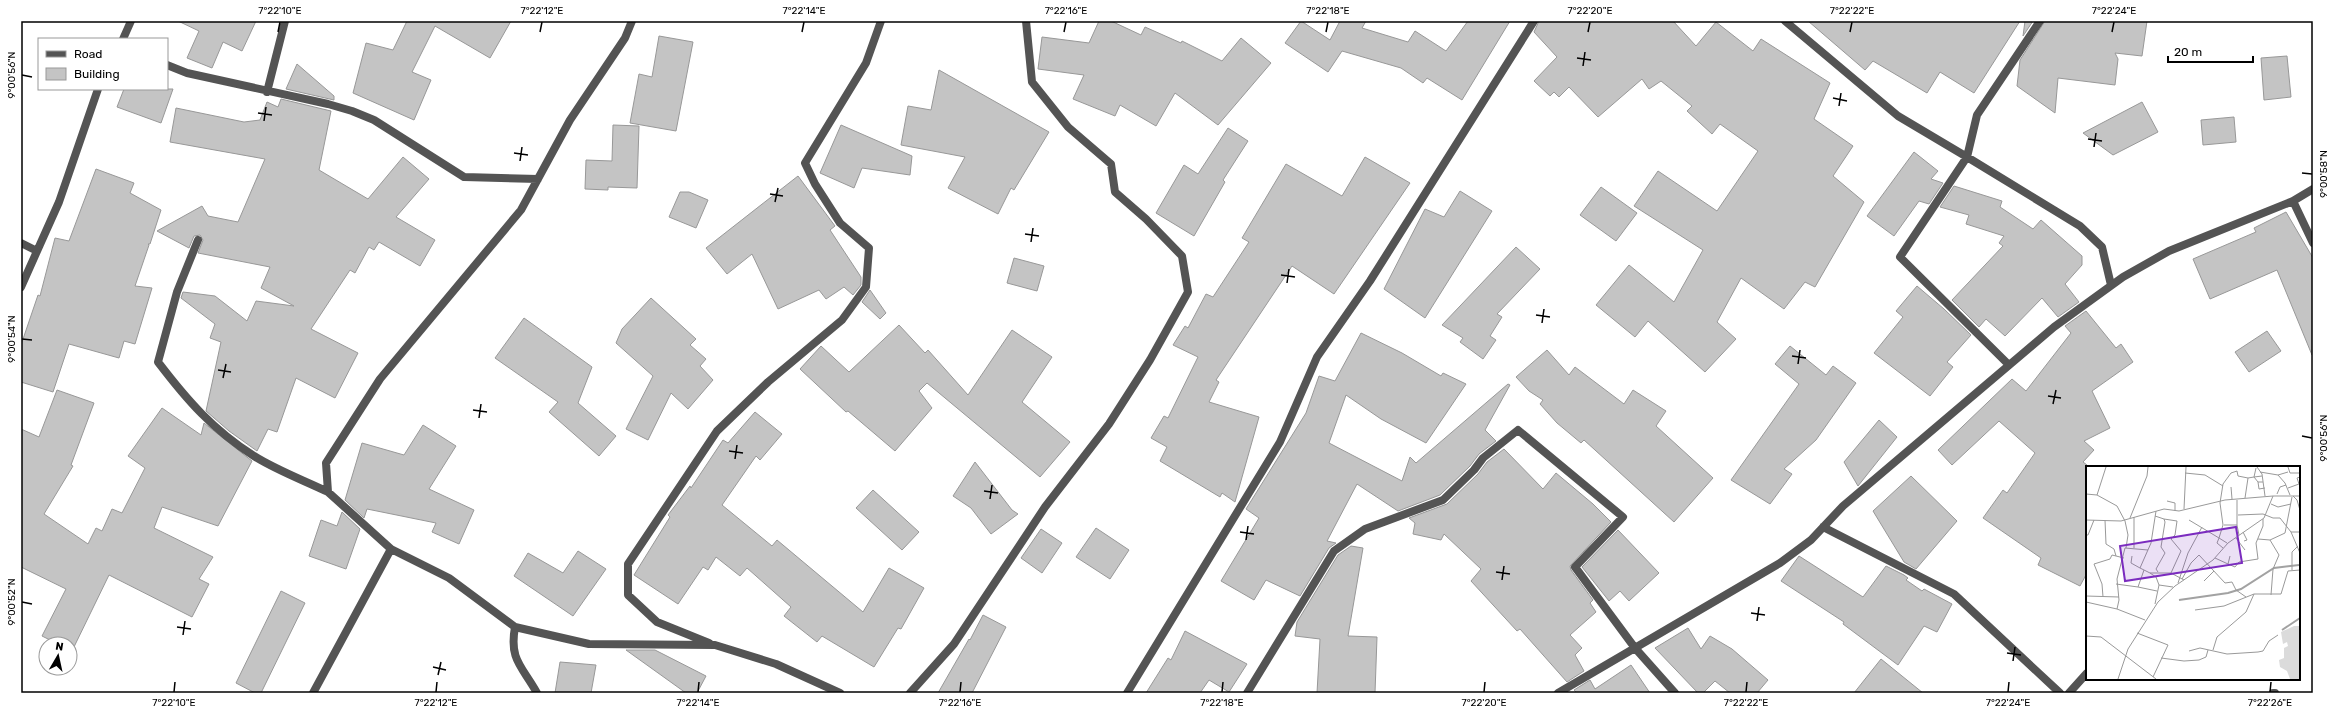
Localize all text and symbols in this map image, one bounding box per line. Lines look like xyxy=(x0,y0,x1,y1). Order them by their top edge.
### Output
text: 7°22'10"E xyxy=(258,5,302,17)
text: 7°22'12"E xyxy=(521,5,563,17)
text: 7°22'14"E xyxy=(783,5,826,17)
text: 7°22'16"E xyxy=(1045,5,1087,17)
text: 7°22'18"E xyxy=(1306,5,1350,17)
text: 7°22'20"E xyxy=(1568,5,1612,17)
text: 7°22'22"E xyxy=(1830,5,1874,17)
text: 7°22'24"E xyxy=(2092,5,2136,17)
legend xyxy=(38,38,168,90)
scale bar xyxy=(2168,38,2253,64)
text: 20 m xyxy=(2174,45,2202,59)
text: Road xyxy=(74,47,102,61)
text: 9°00'56"N xyxy=(6,51,18,99)
text: Building xyxy=(74,67,120,81)
text: 9°00'58"N xyxy=(2318,150,2330,198)
text: 9°00'54"N xyxy=(6,315,18,363)
text: 9°00'56"N xyxy=(2318,414,2330,462)
inset map xyxy=(2086,466,2300,680)
text: 9°00'52"N xyxy=(6,578,18,626)
north arrow xyxy=(38,636,78,676)
text: N xyxy=(55,640,64,654)
text: 7°22'10"E xyxy=(152,697,196,709)
text: 7°22'12"E xyxy=(415,697,457,709)
text: 7°22'14"E xyxy=(677,697,720,709)
text: 7°22'16"E xyxy=(939,697,981,709)
text: 7°22'18"E xyxy=(1200,697,1244,709)
text: 7°22'20"E xyxy=(1462,697,1506,709)
text: 7°22'22"E xyxy=(1724,697,1768,709)
text: 7°22'24"E xyxy=(1986,697,2030,709)
text: 7°22'26"E xyxy=(2248,697,2292,709)

